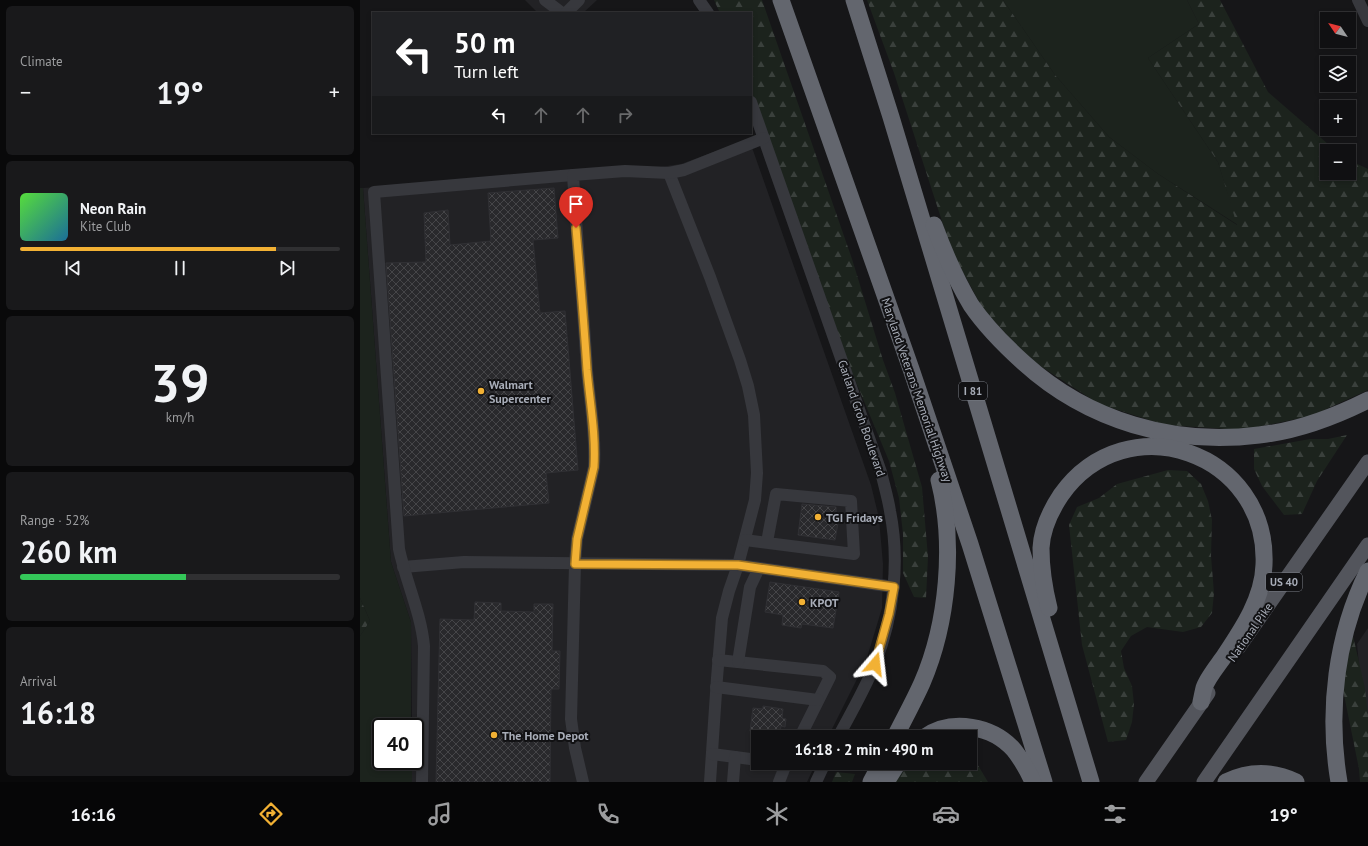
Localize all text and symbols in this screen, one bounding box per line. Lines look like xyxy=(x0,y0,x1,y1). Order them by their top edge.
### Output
north arrow xyxy=(1320,12,1356,48)
map controls xyxy=(1320,12,1356,180)
text: 50 m xyxy=(454,24,515,61)
icon: left xyxy=(388,28,440,80)
text: Climate xyxy=(20,53,63,70)
button: layers xyxy=(1320,56,1356,92)
text: Turn left xyxy=(454,60,519,83)
text: 19° xyxy=(156,73,204,112)
text: − xyxy=(20,78,31,106)
text: + xyxy=(329,78,340,106)
button: + xyxy=(1320,100,1356,136)
icon: left xyxy=(488,104,510,126)
icon: ahead xyxy=(530,104,552,126)
icon: ahead xyxy=(572,104,594,126)
icon: right xyxy=(614,104,636,126)
button: − xyxy=(1320,144,1356,180)
pin xyxy=(559,187,593,228)
icon: arrive xyxy=(565,193,587,215)
text: Neon Rain xyxy=(80,199,146,218)
text: Kite Club xyxy=(80,218,131,235)
icon: previous xyxy=(62,257,84,279)
icon: pause xyxy=(169,257,191,279)
icon: next xyxy=(276,257,298,279)
street label: Maryland Veterans Memorial Highway xyxy=(878,296,956,484)
text: 39 xyxy=(151,349,209,416)
street label: Garland Groh Boulevard xyxy=(835,358,889,478)
place label: Walmart Supercenter xyxy=(489,377,551,406)
road number: I 81 xyxy=(959,382,987,400)
marker: Walmart Supercenter xyxy=(476,386,486,396)
text: km/h xyxy=(166,409,194,426)
place label: TGI Fridays xyxy=(826,510,883,525)
text: Range · 52% xyxy=(20,512,89,529)
marker: TGI Fridays xyxy=(813,512,823,522)
text: 260 km xyxy=(20,532,118,571)
road number: US 40 xyxy=(1266,573,1302,591)
place label: KPOT xyxy=(810,595,839,610)
marker: KPOT xyxy=(797,597,807,607)
street label: National Pike xyxy=(1224,600,1276,664)
position arrow xyxy=(854,643,896,685)
text: Arrival xyxy=(20,673,56,690)
text: 16:18 xyxy=(20,693,96,732)
speed limit sign: 40 xyxy=(372,718,424,770)
place label: The Home Depot xyxy=(502,728,589,743)
marker: The Home Depot xyxy=(489,730,499,740)
text: 16:18 · 2 min · 490 m xyxy=(795,740,933,759)
icon: directions xyxy=(257,800,285,828)
icon: music xyxy=(426,800,454,828)
icon: phone xyxy=(594,800,622,828)
icon: climate xyxy=(763,800,791,828)
icon: car xyxy=(932,800,960,828)
icon: filters xyxy=(1101,800,1129,828)
text: 16:16 xyxy=(70,803,116,826)
text: 19° xyxy=(1269,803,1298,826)

